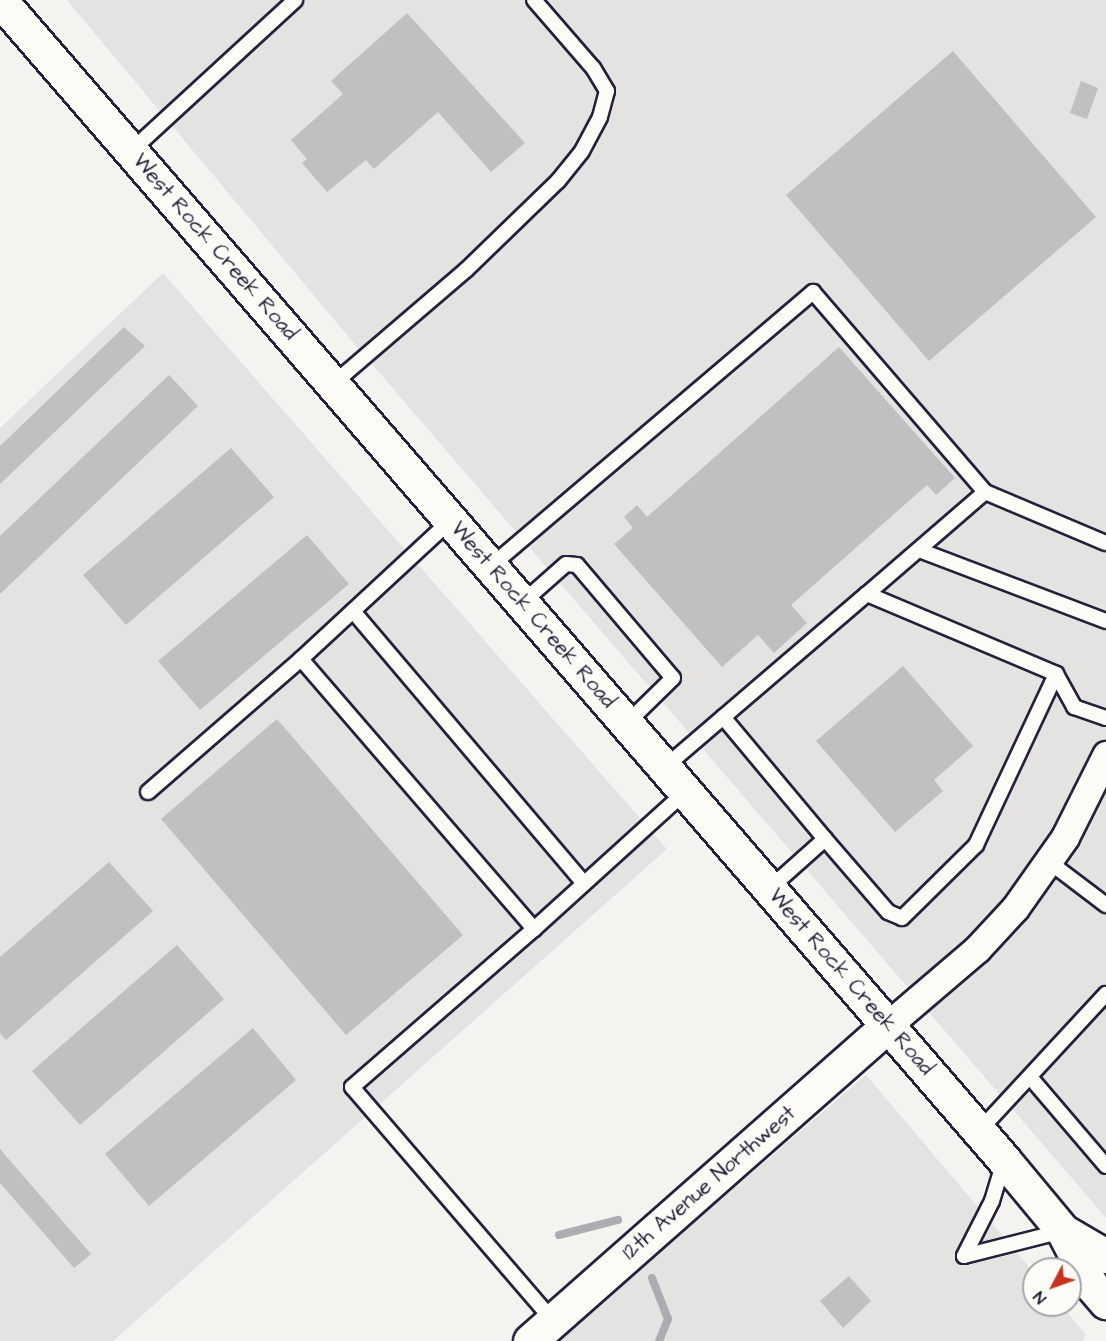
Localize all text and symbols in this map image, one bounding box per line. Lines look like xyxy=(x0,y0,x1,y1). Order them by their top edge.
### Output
street label: West Rock Creek Road xyxy=(127,149,303,345)
street label: West Rock Creek Road xyxy=(445,517,621,713)
street label: West Rock Creek Road xyxy=(763,884,939,1080)
street label: 12th Avenue Northwest xyxy=(617,1101,801,1265)
north arrow xyxy=(1022,1257,1082,1317)
text: N xyxy=(1028,1286,1052,1308)

